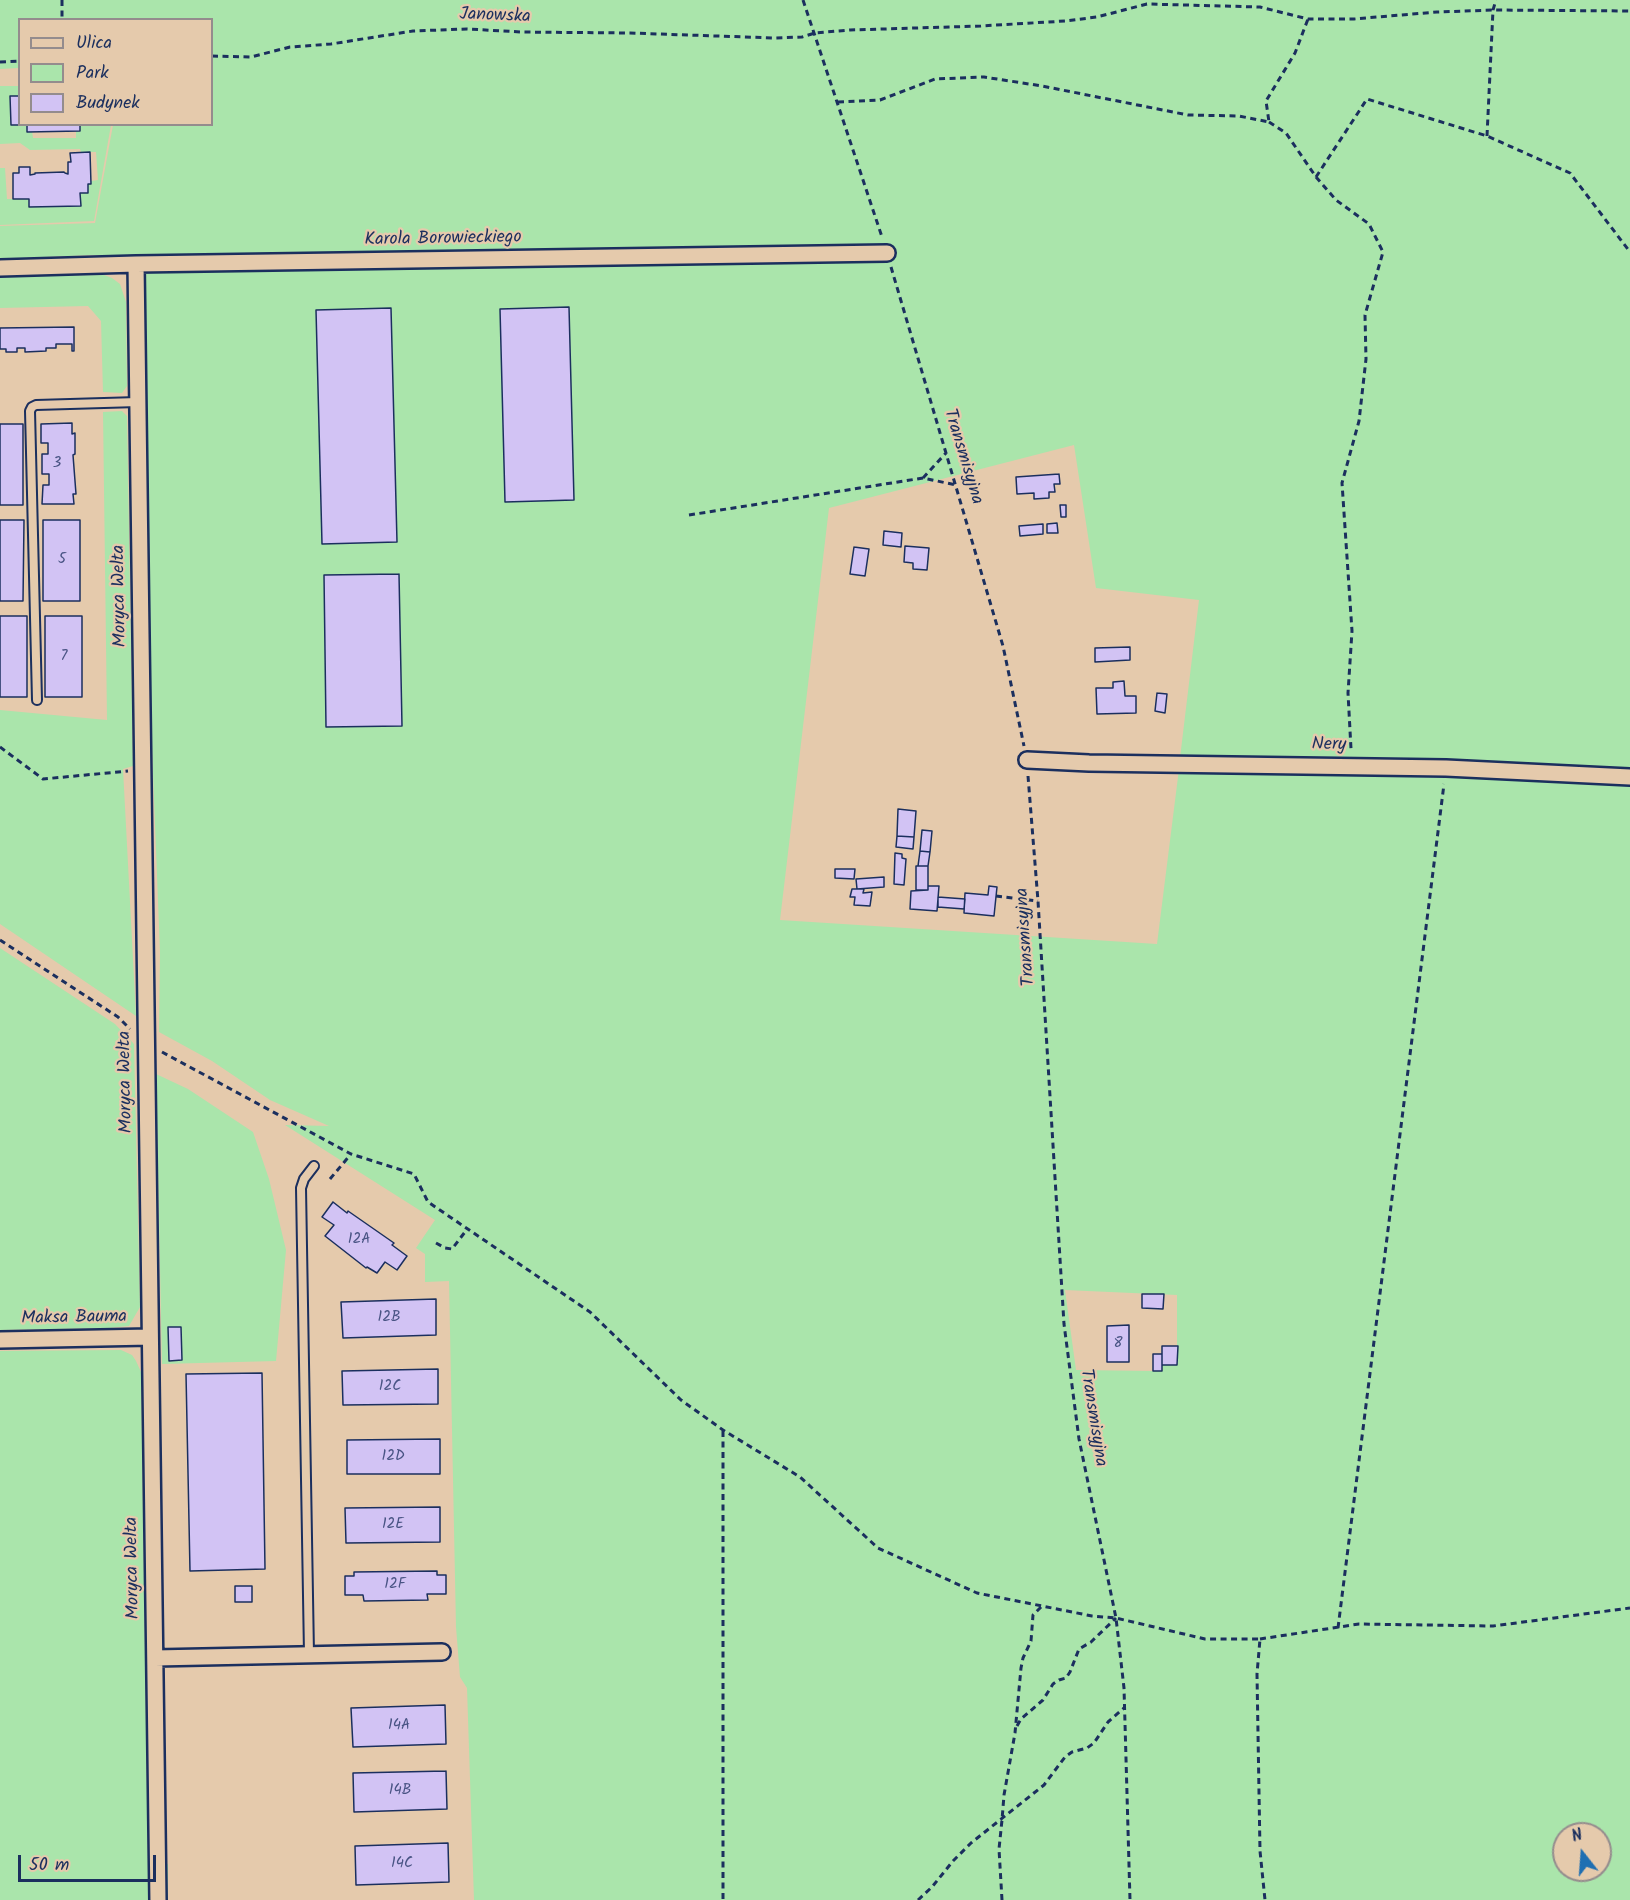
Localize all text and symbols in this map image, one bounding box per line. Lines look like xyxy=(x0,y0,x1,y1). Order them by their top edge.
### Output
street label: Janowska xyxy=(459,5,531,29)
legend xyxy=(18,18,213,126)
text: Ulica xyxy=(76,29,112,58)
text: Park xyxy=(76,59,109,88)
text: Budynek xyxy=(76,89,140,118)
street label: Karola Borowieckiego xyxy=(364,228,522,252)
street label: Transmisyjna xyxy=(937,407,987,507)
house number: 3 xyxy=(53,455,61,473)
street label: Moryca Welta xyxy=(109,545,133,647)
house number: 5 xyxy=(58,551,66,569)
house number: 7 xyxy=(61,648,67,666)
street label: Nery xyxy=(1311,735,1347,757)
street label: Transmisyjna xyxy=(1013,887,1041,987)
street label: Moryca Welta xyxy=(115,1031,139,1133)
house number: 12A xyxy=(348,1231,370,1249)
street label: Maksa Bauma xyxy=(21,1307,127,1331)
house number: 12B xyxy=(378,1309,400,1327)
house number: 8 xyxy=(1113,1335,1123,1353)
street label: Transmisyjna xyxy=(1074,1368,1110,1468)
house number: 12C xyxy=(379,1378,401,1396)
house number: 12D xyxy=(381,1448,405,1466)
house number: 12E xyxy=(382,1516,404,1534)
street label: Moryca Welta xyxy=(122,1517,146,1619)
house number: 12F xyxy=(384,1576,406,1594)
house number: 14A xyxy=(388,1717,410,1735)
house number: 14B xyxy=(389,1782,411,1800)
north arrow xyxy=(1552,1822,1612,1882)
text: N xyxy=(1569,1823,1586,1850)
scale bar xyxy=(21,1843,159,1881)
text: 50 m xyxy=(29,1851,69,1880)
house number: 14C xyxy=(391,1855,413,1873)

